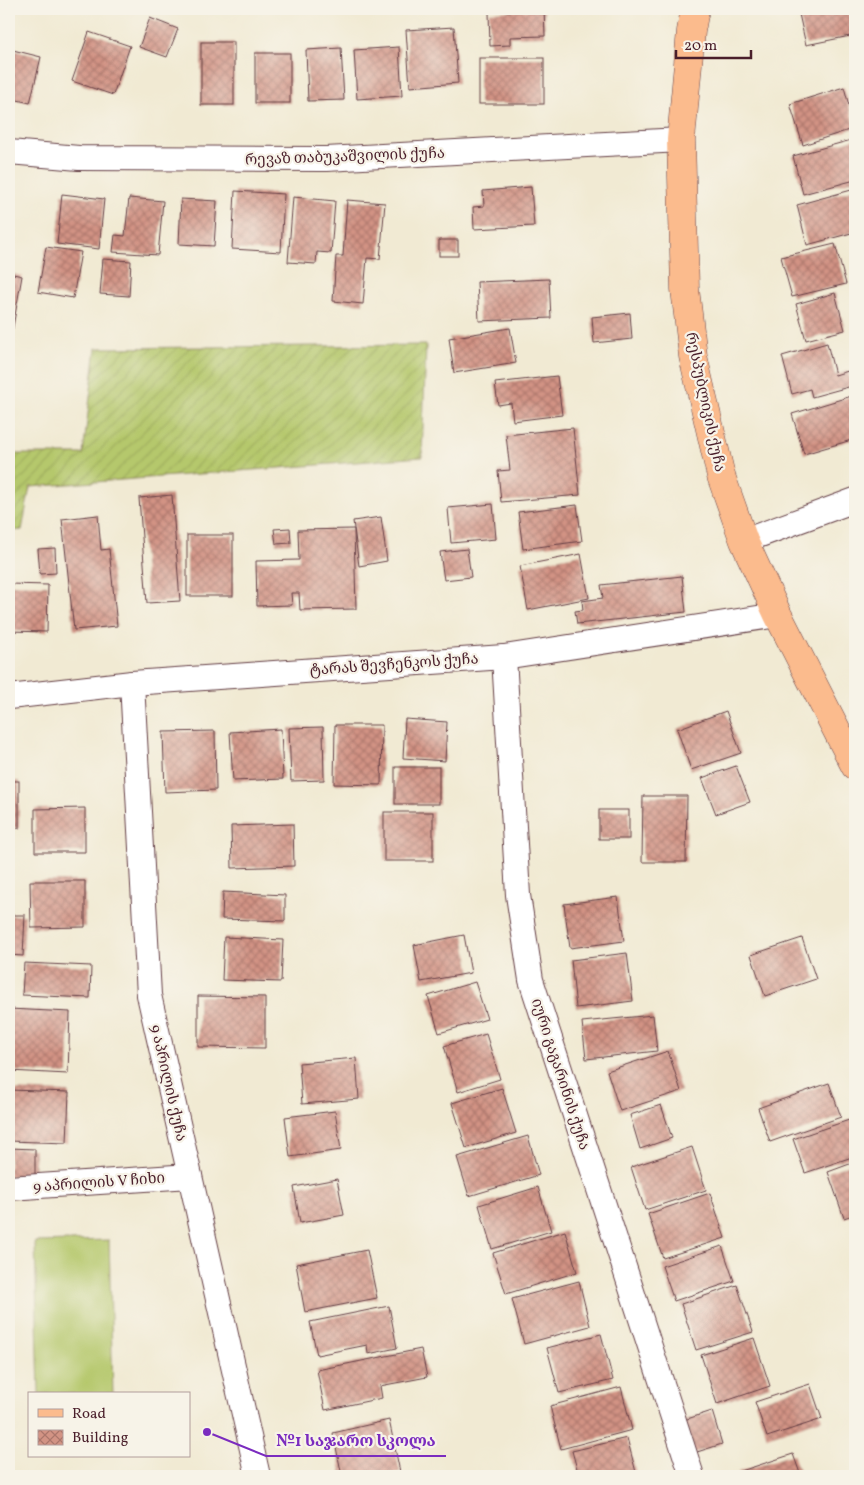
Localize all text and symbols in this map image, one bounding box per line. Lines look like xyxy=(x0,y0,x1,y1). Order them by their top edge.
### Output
scale bar xyxy=(676,28,752,60)
text: 20 m xyxy=(684,36,717,57)
street label: რევაზ თაბუკაშვილის ქუჩა xyxy=(245,144,445,171)
street label: რესპუბლიკის ქუჩა xyxy=(679,330,730,474)
street label: ტარას შევჩენკოს ქუჩა xyxy=(309,649,479,682)
street label: იური გაგარინის ქუჩა xyxy=(525,996,594,1153)
street label: 9 აპრილის ქუჩა xyxy=(144,1023,191,1144)
street label: 9 აპრილის V ჩიხი xyxy=(33,1168,166,1199)
legend xyxy=(28,1392,190,1458)
text: Road xyxy=(72,1404,106,1425)
callout: №1 საჯარო სკოლა xyxy=(266,1425,446,1456)
text: Building xyxy=(72,1428,129,1449)
text: №1 საჯარო სკოლა xyxy=(276,1431,436,1453)

